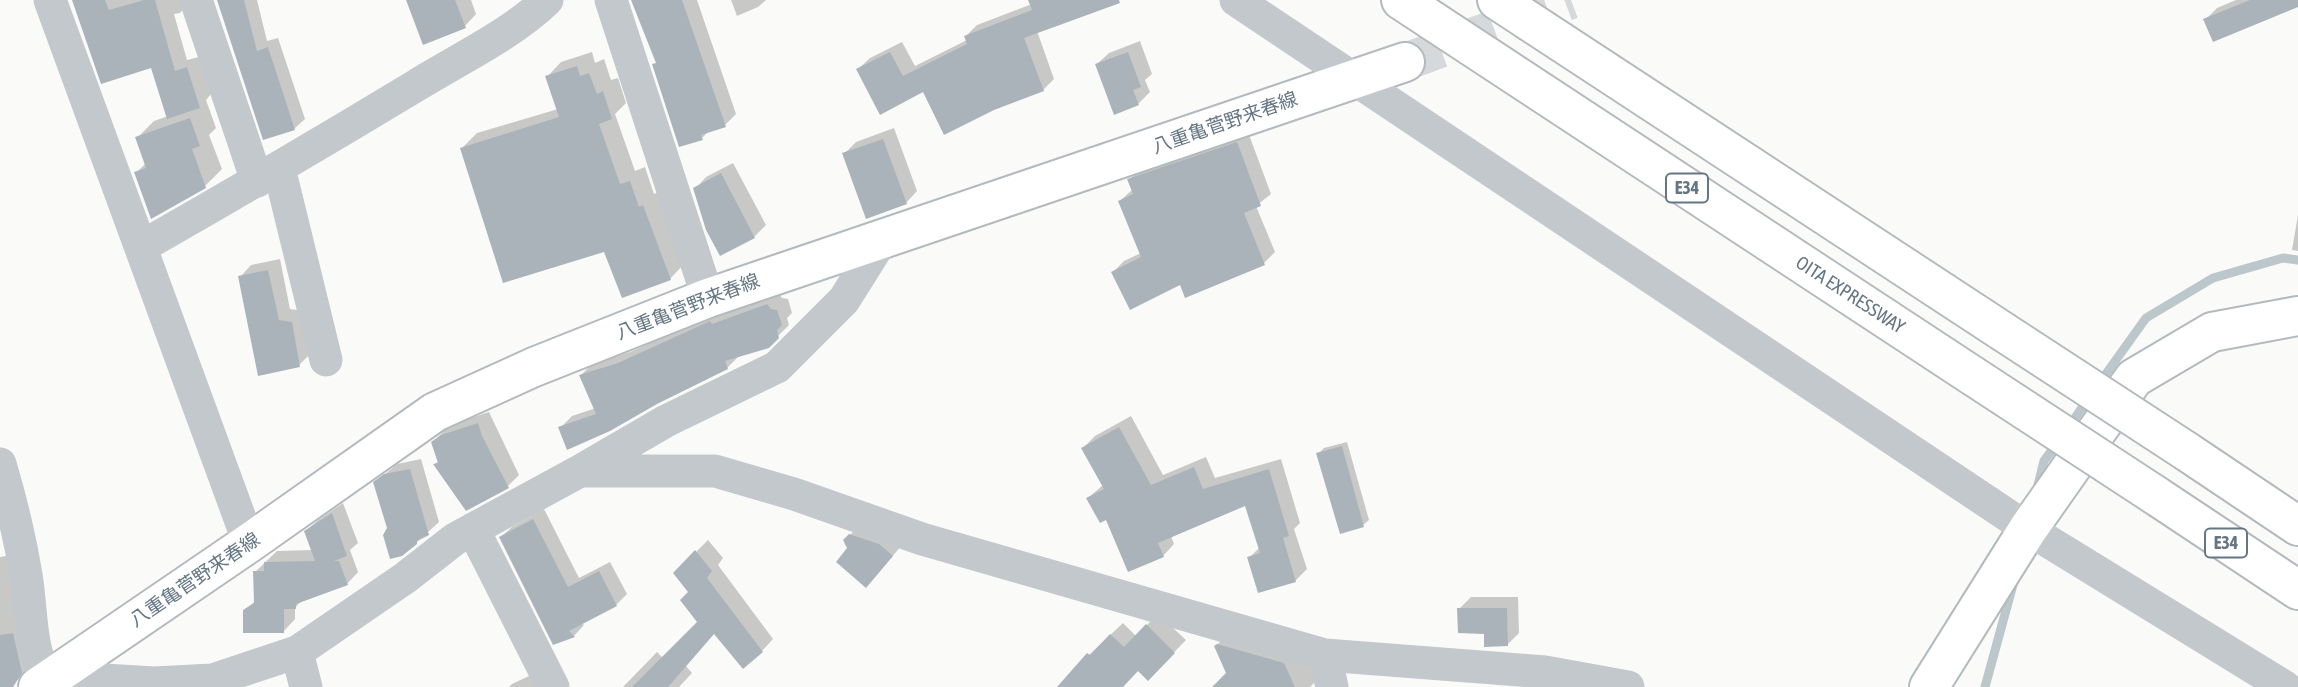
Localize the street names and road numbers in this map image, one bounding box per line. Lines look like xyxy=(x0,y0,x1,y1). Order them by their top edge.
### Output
street label: 八重亀菅野来春線 xyxy=(1149,87,1301,159)
road number: E34 xyxy=(1666,174,1708,202)
street label: OITA EXPRESSWAY xyxy=(1791,251,1909,339)
street label: 八重亀菅野来春線 xyxy=(613,269,763,345)
street label: 八重亀菅野来春線 xyxy=(126,528,264,632)
road number: E34 xyxy=(2205,528,2247,558)

